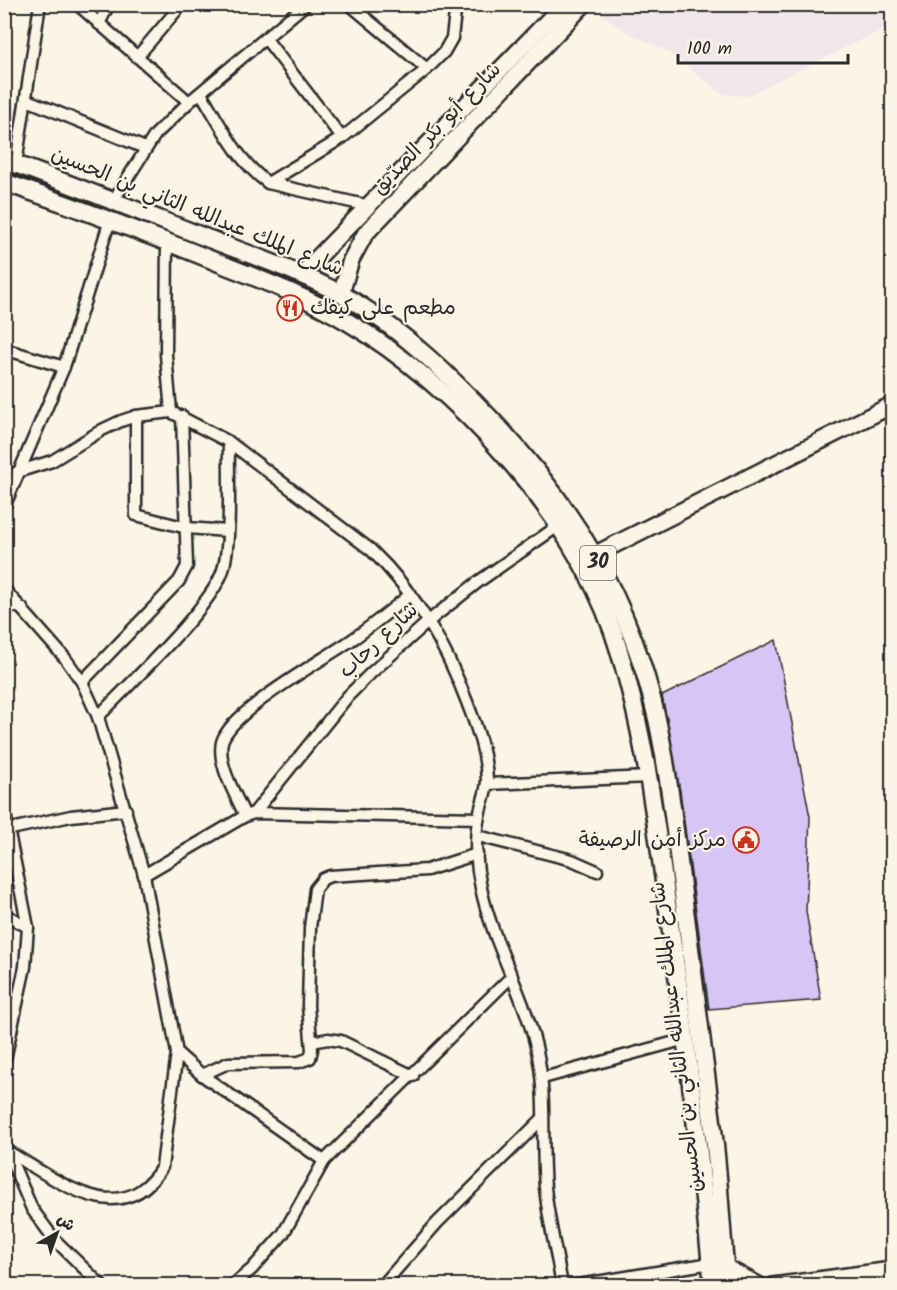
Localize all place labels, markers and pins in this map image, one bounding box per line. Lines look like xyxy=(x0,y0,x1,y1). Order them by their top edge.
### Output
place label: مطعم على كيفك xyxy=(310,292,456,325)
restaurant icon: مطعم على كيفك xyxy=(275,293,305,323)
place label: مركز أمن الرصيفة xyxy=(579,824,726,857)
public building icon: مركز أمن الرصيفة xyxy=(731,825,761,855)

